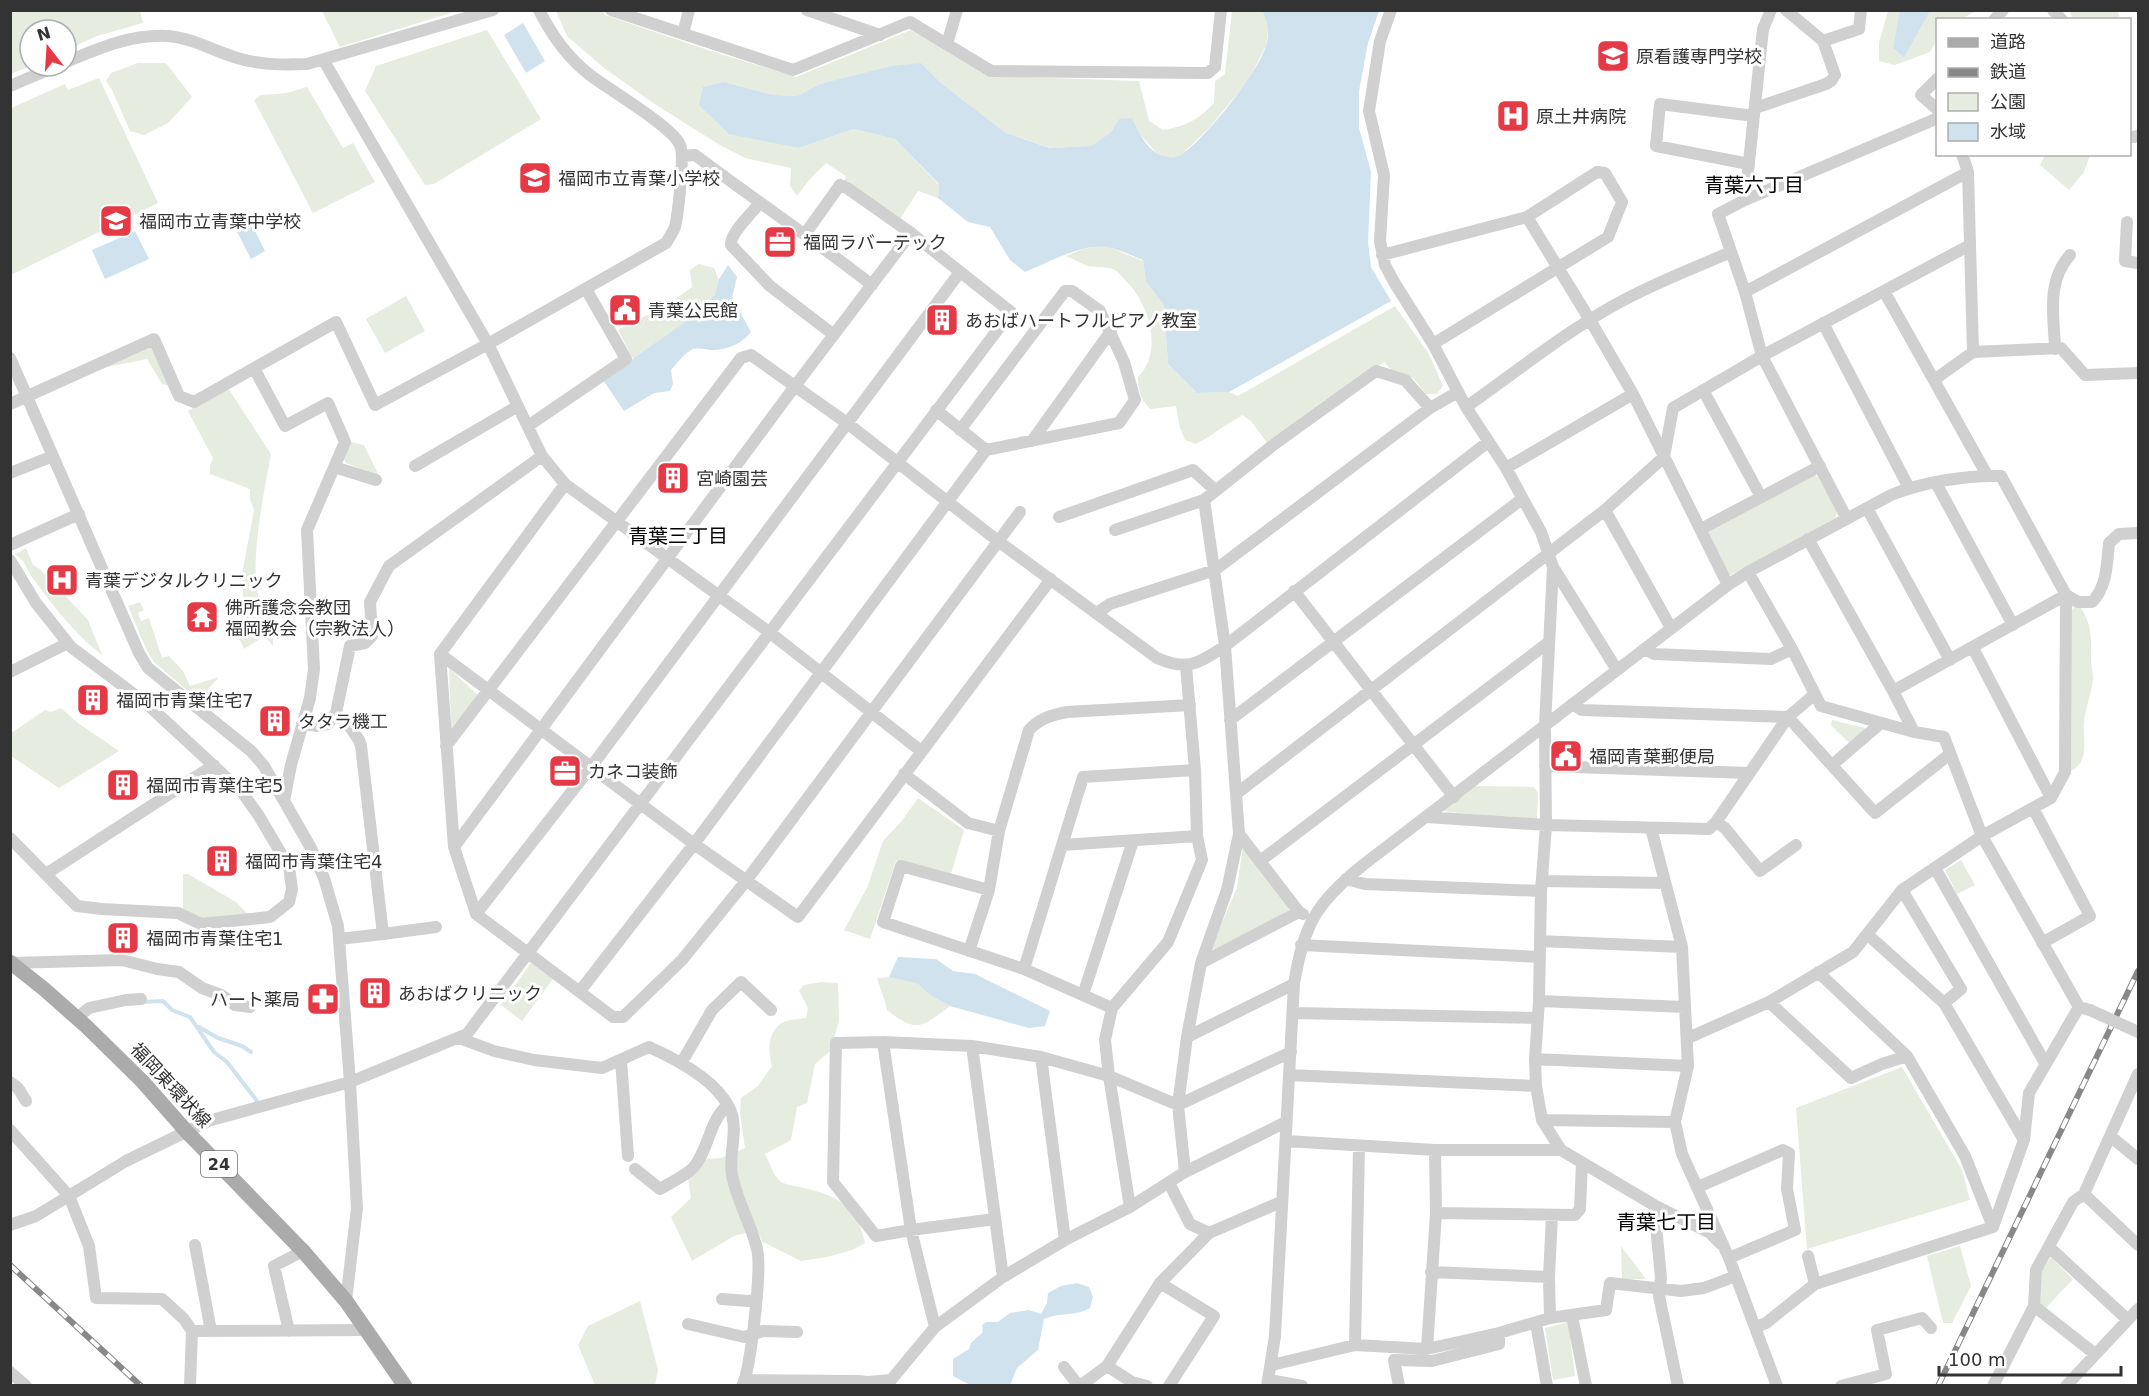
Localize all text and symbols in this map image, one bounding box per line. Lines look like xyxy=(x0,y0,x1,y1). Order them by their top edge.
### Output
north arrow xyxy=(18,18,78,78)
legend xyxy=(1936,18,2131,156)
text: N xyxy=(35,23,53,45)
text: 道路 xyxy=(1990,31,2026,52)
school or university icon: 原看護専門学校 xyxy=(1595,38,1631,74)
place label: 原看護専門学校 xyxy=(1636,46,1762,67)
text: 鉄道 xyxy=(1990,61,2026,82)
text: 公園 xyxy=(1990,91,2026,112)
hospital icon: 原土井病院 xyxy=(1495,98,1531,134)
place label: 原土井病院 xyxy=(1536,106,1626,127)
text: 水域 xyxy=(1990,121,2026,142)
school or university icon: 福岡市立青葉小学校 xyxy=(517,160,553,196)
place label: 福岡市立青葉小学校 xyxy=(558,168,720,189)
district label: 青葉六丁目 xyxy=(1704,173,1804,197)
school or university icon: 福岡市立青葉中学校 xyxy=(98,203,134,239)
place label: 福岡市立青葉中学校 xyxy=(139,211,301,232)
office icon: 福岡ラバーテック xyxy=(762,224,798,260)
place label: 福岡ラバーテック xyxy=(803,232,947,253)
public building icon: 青葉公民館 xyxy=(607,292,643,328)
place label: 青葉公民館 xyxy=(648,300,738,321)
building icon: あおばハートフルピアノ教室 xyxy=(924,302,960,338)
place label: あおばハートフルピアノ教室 xyxy=(965,310,1197,331)
building icon: 宮崎園芸 xyxy=(655,460,691,496)
place label: 宮崎園芸 xyxy=(696,468,768,489)
district label: 青葉三丁目 xyxy=(628,524,728,548)
hospital icon: 青葉デジタルクリニック xyxy=(44,562,80,598)
place label: 青葉デジタルクリニック xyxy=(85,570,283,591)
place label: 佛所護念会教団 福岡教会（宗教法人） xyxy=(225,597,405,639)
temple icon: 佛所護念会教団 福岡教会（宗教法人） xyxy=(184,599,220,635)
building icon: 福岡市青葉住宅7 xyxy=(75,682,111,718)
place label: 福岡市青葉住宅7 xyxy=(116,690,253,711)
building icon: タタラ機工 xyxy=(257,703,293,739)
place label: タタラ機工 xyxy=(298,711,388,732)
public building icon: 福岡青葉郵便局 xyxy=(1548,738,1584,774)
place label: 福岡青葉郵便局 xyxy=(1589,746,1715,767)
office icon: カネコ装飾 xyxy=(547,753,583,789)
place label: カネコ装飾 xyxy=(588,761,678,782)
building icon: 福岡市青葉住宅5 xyxy=(105,767,141,803)
place label: 福岡市青葉住宅5 xyxy=(146,775,283,796)
building icon: 福岡市青葉住宅4 xyxy=(204,843,240,879)
place label: 福岡市青葉住宅4 xyxy=(245,851,382,872)
building icon: 福岡市青葉住宅1 xyxy=(105,920,141,956)
place label: 福岡市青葉住宅1 xyxy=(146,928,283,949)
building icon: あおばクリニック xyxy=(357,975,393,1011)
pharmacy icon: ハート薬局 xyxy=(305,981,341,1017)
place label: あおばクリニック xyxy=(398,983,542,1004)
place label: ハート薬局 xyxy=(210,989,300,1010)
street label: 福岡東環状線 xyxy=(126,1038,216,1132)
road number: 24 xyxy=(201,1151,237,1177)
district label: 青葉七丁目 xyxy=(1616,1210,1716,1234)
scale bar xyxy=(1939,1339,2120,1377)
text: 100 m xyxy=(1948,1349,2006,1370)

